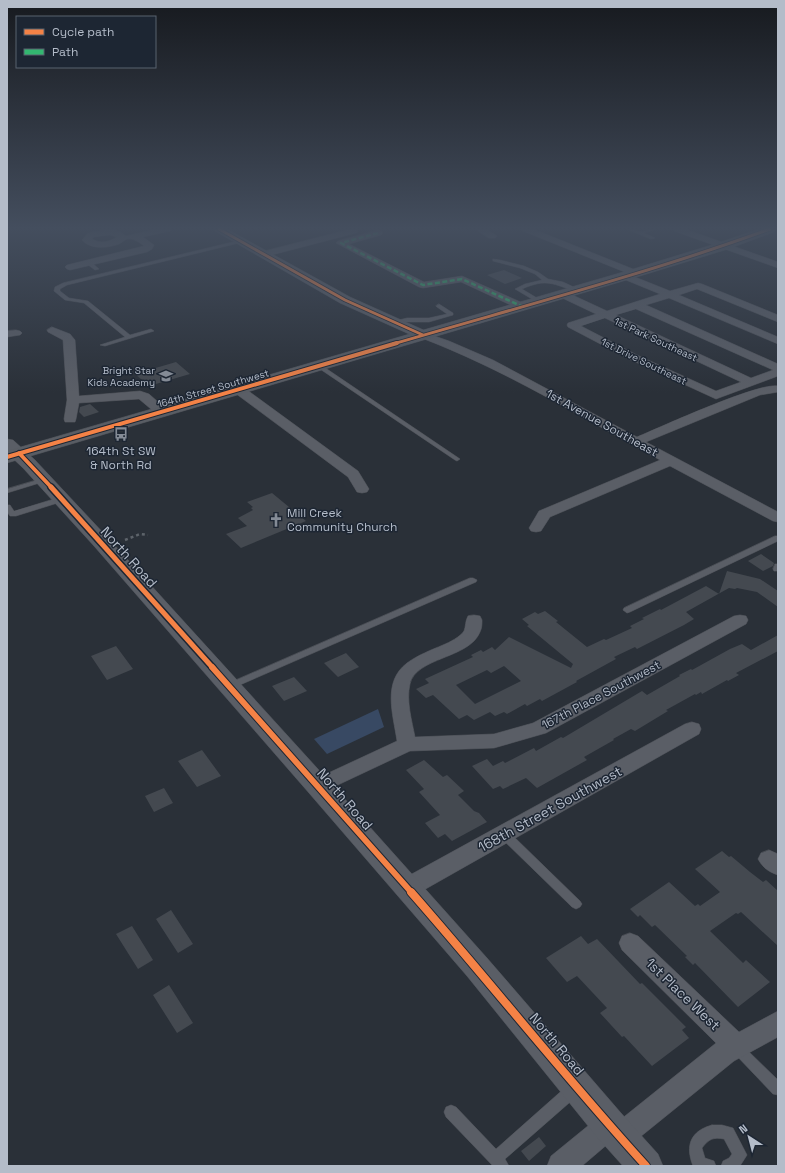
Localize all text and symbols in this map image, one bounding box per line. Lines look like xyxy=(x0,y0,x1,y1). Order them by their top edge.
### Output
legend xyxy=(16,16,156,68)
text: Cycle path xyxy=(52,24,114,40)
text: Path xyxy=(52,44,78,60)
street label: 1st Park Southeast xyxy=(612,314,700,365)
street label: 1st Drive Southeast xyxy=(599,335,689,388)
place label: Bright Star Kids Academy xyxy=(87,364,155,389)
street label: 164th Street Southwest xyxy=(156,366,271,411)
school or university icon: Bright Star Kids Academy xyxy=(158,368,174,384)
street label: 1st Avenue Southeast xyxy=(543,386,661,460)
bus stop icon: 164th St SW & North Rd xyxy=(113,426,129,442)
place label: 164th St SW & North Rd xyxy=(86,443,156,473)
place label: Mill Creek Community Church xyxy=(287,505,397,535)
church icon: Mill Creek Community Church xyxy=(268,512,284,528)
street label: North Road xyxy=(97,523,161,591)
street label: 167th Place Southwest xyxy=(539,657,663,733)
street label: 168th Street Southwest xyxy=(475,762,625,856)
street label: North Road xyxy=(313,764,377,834)
street label: 1st Place West xyxy=(642,954,724,1034)
street label: North Road xyxy=(526,1009,588,1079)
north arrow xyxy=(729,1117,769,1157)
text: N xyxy=(736,1121,750,1137)

